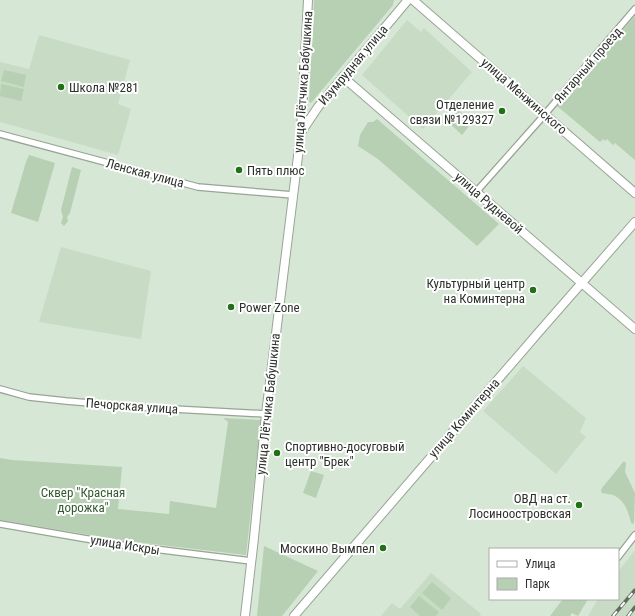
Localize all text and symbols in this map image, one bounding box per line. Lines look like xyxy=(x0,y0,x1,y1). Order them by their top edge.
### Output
street label: улица Лётчика Бабушкина xyxy=(291,11,315,153)
street label: Изумрудная улица xyxy=(315,22,391,108)
street label: Янтарный проезд xyxy=(551,24,625,106)
street label: улица Менжинского xyxy=(478,55,570,137)
place label: Школа №281 xyxy=(69,80,139,95)
marker: Школа №281 xyxy=(56,82,66,92)
place label: Отделение связи №129327 xyxy=(410,97,494,127)
marker: Отделение связи №129327 xyxy=(497,106,507,116)
street label: Ленская улица xyxy=(104,155,186,191)
place label: Пять плюс xyxy=(247,163,305,178)
marker: Пять плюс xyxy=(234,165,244,175)
street label: улица Рудневой xyxy=(452,169,526,237)
place label: Культурный центр на Коминтерна xyxy=(426,276,525,306)
marker: Культурный центр на Коминтерна xyxy=(528,285,538,295)
place label: Power Zone xyxy=(239,300,300,315)
marker: Power Zone xyxy=(226,302,236,312)
street label: улица Лётчика Бабушкина xyxy=(253,332,283,476)
street label: улица Коминтерна xyxy=(426,375,502,461)
street label: Печорская улица xyxy=(85,395,179,417)
place label: Спортивно-досуговый центр "Брек" xyxy=(285,439,405,469)
marker: Спортивно-досуговый центр "Брек" xyxy=(272,448,282,458)
park label: Сквер "Красная дорожка" xyxy=(41,485,125,515)
place label: ОВД на ст. Лосиноостровская xyxy=(468,491,571,521)
marker: ОВД на ст. Лосиноостровская xyxy=(574,500,584,510)
street label: улица Искры xyxy=(89,532,161,558)
place label: Москино Вымпел xyxy=(280,541,375,556)
marker: Москино Вымпел xyxy=(378,543,388,553)
legend xyxy=(489,548,619,600)
text: Улица xyxy=(525,557,556,571)
text: Парк xyxy=(525,577,550,591)

